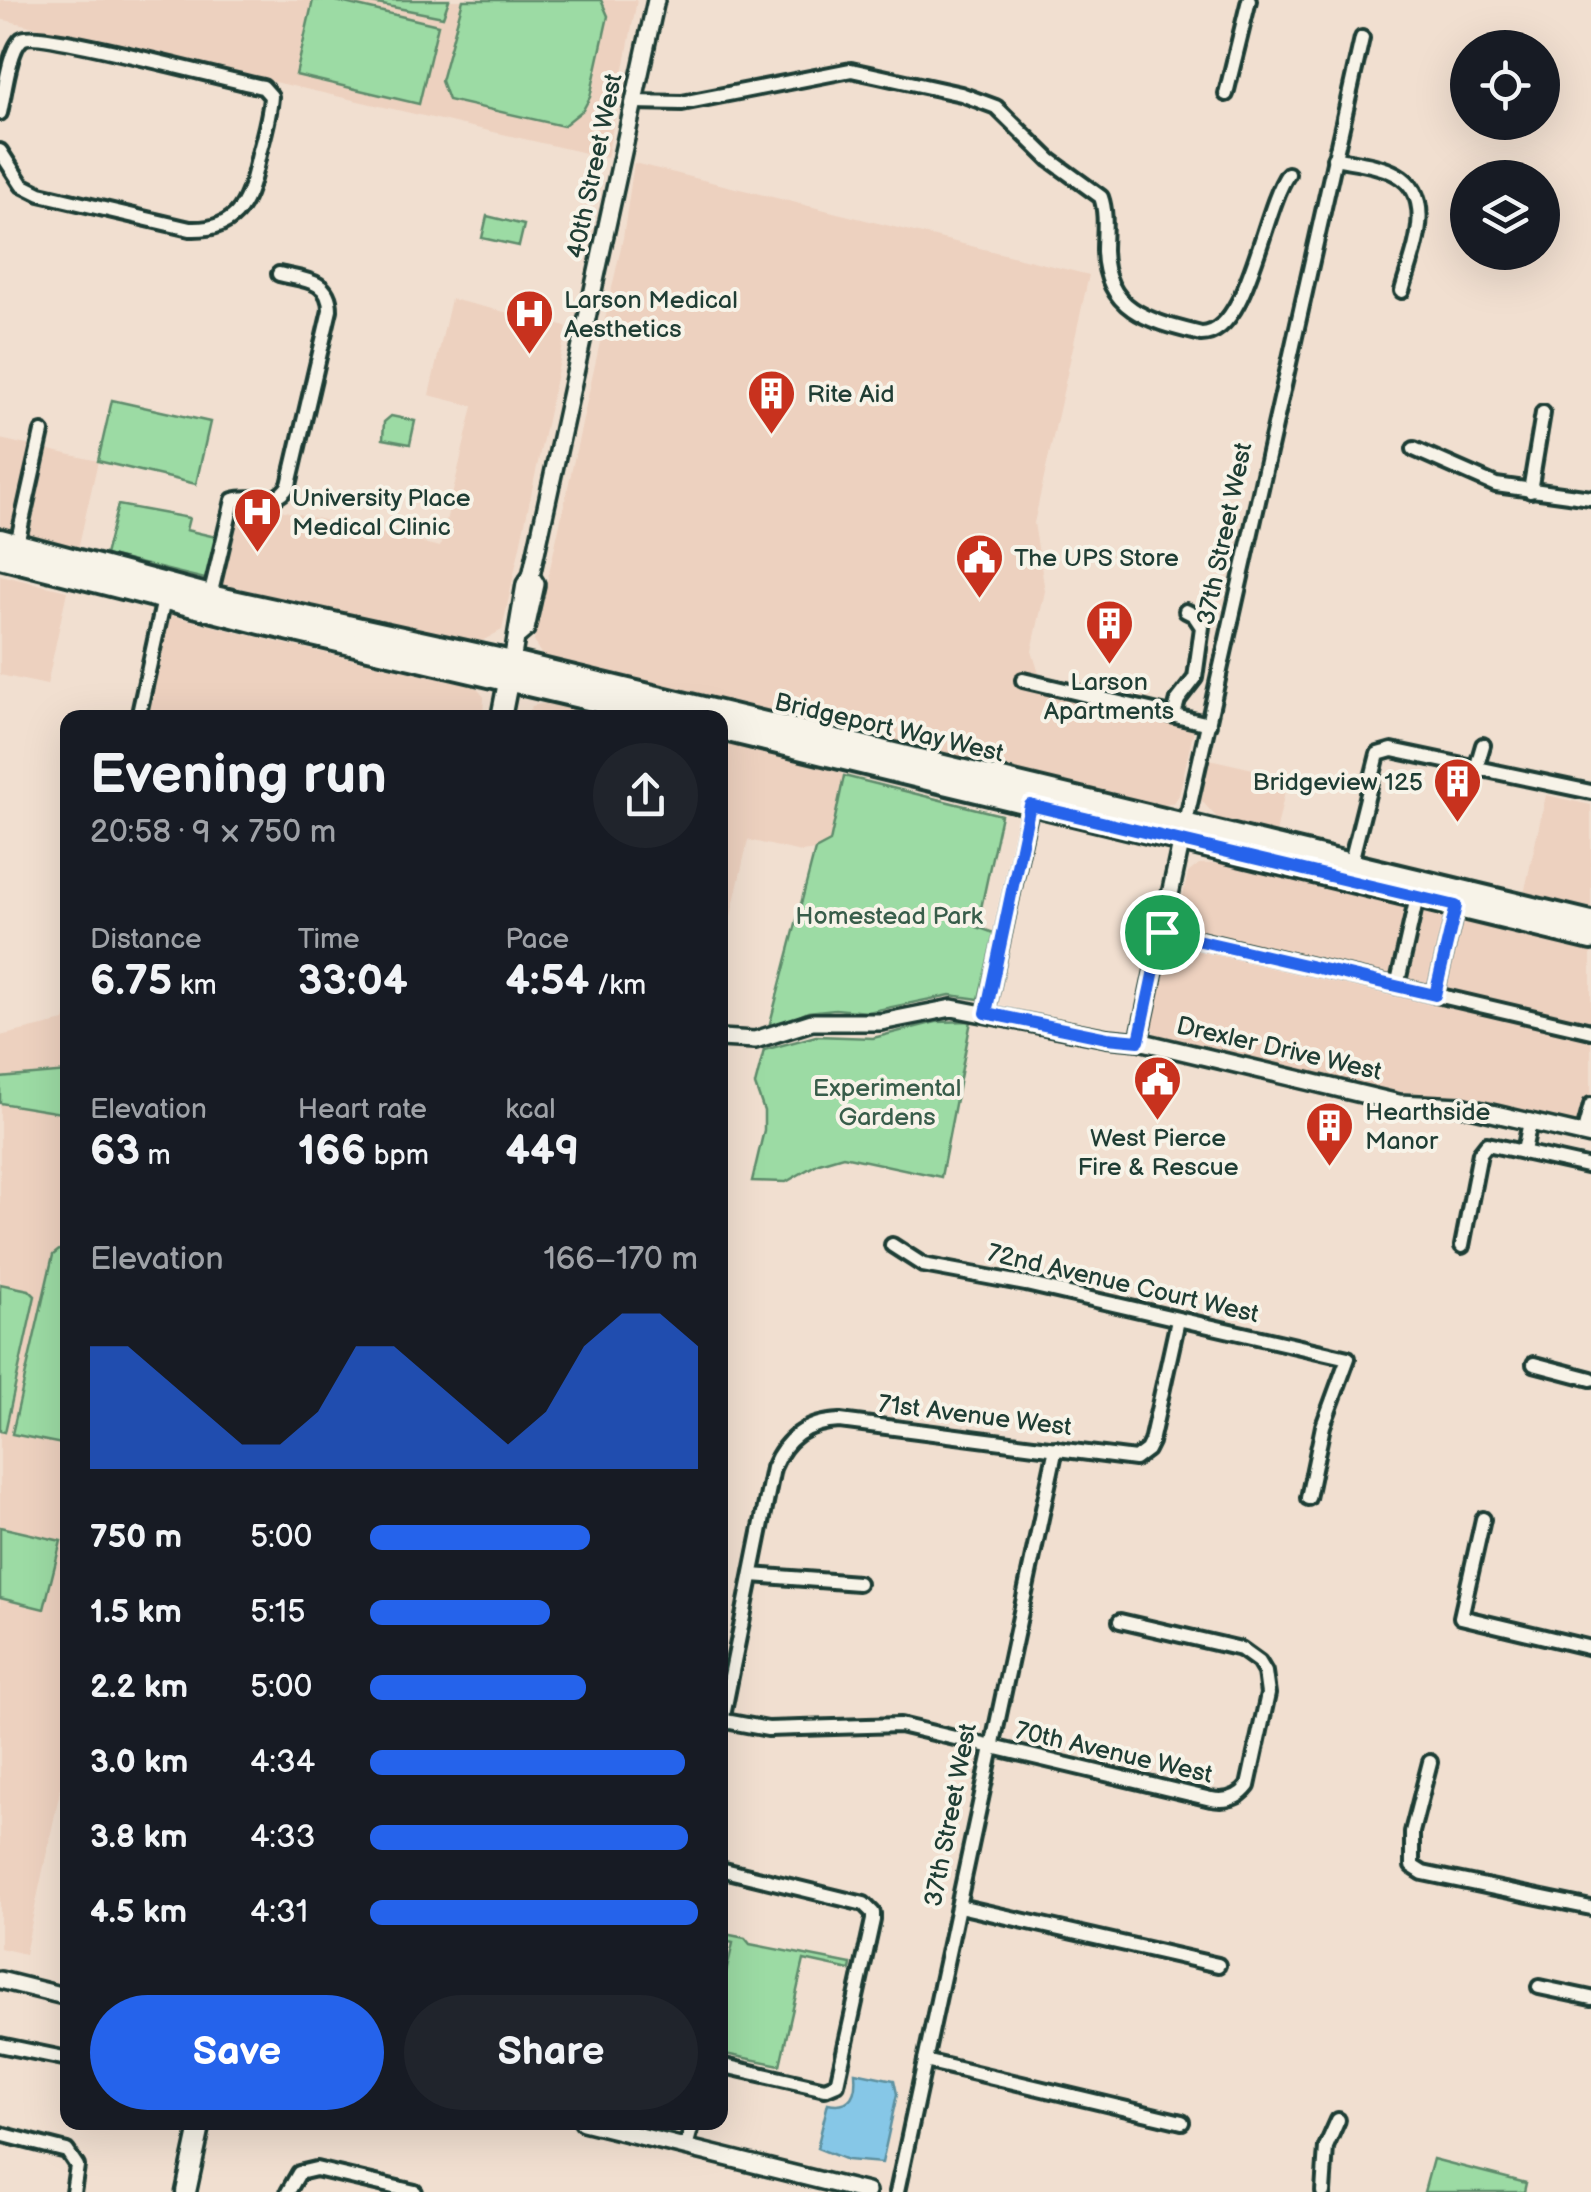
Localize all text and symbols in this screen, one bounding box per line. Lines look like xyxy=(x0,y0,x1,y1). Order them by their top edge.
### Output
map controls xyxy=(1450,30,1560,270)
button: locate xyxy=(1450,30,1560,140)
street label: 40th Street West xyxy=(560,70,630,261)
button: layers xyxy=(1450,160,1560,270)
place label: Larson Medical Aesthetics xyxy=(564,285,738,345)
hospital icon: Larson Medical Aesthetics xyxy=(503,288,555,356)
building icon: Rite Aid xyxy=(746,368,798,436)
place label: Rite Aid xyxy=(807,379,895,410)
street label: 37th Street West xyxy=(1190,439,1260,628)
place label: University Place Medical Clinic xyxy=(292,483,471,543)
hospital icon: University Place Medical Clinic xyxy=(231,486,283,554)
public building icon: The UPS Store xyxy=(953,532,1005,600)
place label: The UPS Store xyxy=(1014,543,1179,574)
building icon: Larson Apartments xyxy=(1083,598,1135,666)
place label: Larson Apartments xyxy=(1044,667,1174,727)
street label: Bridgeport Way West xyxy=(771,687,1007,770)
text: Evening run xyxy=(90,742,387,809)
button: share xyxy=(593,743,698,848)
building icon: Bridgeview 125 xyxy=(1432,756,1484,824)
place label: Bridgeview 125 xyxy=(1253,767,1423,798)
text: 20:58 · 9 × 750 m xyxy=(90,813,336,852)
pin xyxy=(1120,890,1205,975)
park label: Homestead Park xyxy=(795,901,983,932)
icon: arrive xyxy=(1135,905,1190,960)
text: Distance xyxy=(90,923,202,956)
text: Time xyxy=(298,923,360,956)
text: Pace xyxy=(505,923,569,956)
text: 6.75 xyxy=(90,956,172,1007)
text: 33:04 xyxy=(298,956,408,1007)
text: 4:54 xyxy=(505,956,589,1007)
text: km xyxy=(172,969,217,1002)
text: /km xyxy=(589,969,646,1002)
street label: Drexler Drive West xyxy=(1173,1010,1385,1088)
public building icon: West Pierce Fire & Rescue xyxy=(1132,1054,1184,1122)
park label: Experimental Gardens xyxy=(813,1073,961,1133)
text: Elevation xyxy=(90,1093,207,1126)
text: Heart rate xyxy=(298,1093,427,1126)
text: kcal xyxy=(505,1093,556,1126)
place label: Hearthside Manor xyxy=(1365,1097,1491,1157)
building icon: Hearthside Manor xyxy=(1304,1100,1356,1168)
place label: West Pierce Fire & Rescue xyxy=(1077,1123,1239,1183)
text: 63 xyxy=(90,1126,140,1177)
text: 166 xyxy=(298,1126,366,1177)
text: 449 xyxy=(505,1126,579,1177)
text: m xyxy=(140,1139,171,1172)
text: bpm xyxy=(366,1139,429,1172)
street label: 72nd Avenue Court West xyxy=(984,1238,1262,1330)
text: Elevation xyxy=(90,1240,223,1279)
text: 166–170 m xyxy=(543,1240,698,1279)
street label: 71st Avenue West xyxy=(877,1389,1074,1443)
text: 750 m xyxy=(90,1518,182,1557)
text: 5:00 xyxy=(250,1518,312,1557)
text: 1.5 km xyxy=(90,1593,182,1632)
text: 5:15 xyxy=(250,1593,306,1632)
text: 2.2 km xyxy=(90,1668,188,1707)
text: 5:00 xyxy=(250,1668,312,1707)
street label: 70th Avenue West xyxy=(1013,1715,1216,1791)
street label: 37th Street West xyxy=(918,1720,984,1909)
text: 3.0 km xyxy=(90,1743,188,1782)
text: 4:34 xyxy=(250,1743,315,1782)
text: 3.8 km xyxy=(90,1818,188,1857)
text: 4:33 xyxy=(250,1818,315,1857)
text: 4.5 km xyxy=(90,1893,187,1932)
text: 4:31 xyxy=(250,1893,308,1932)
button: Save xyxy=(90,1995,384,2110)
button: Share xyxy=(404,1995,698,2110)

